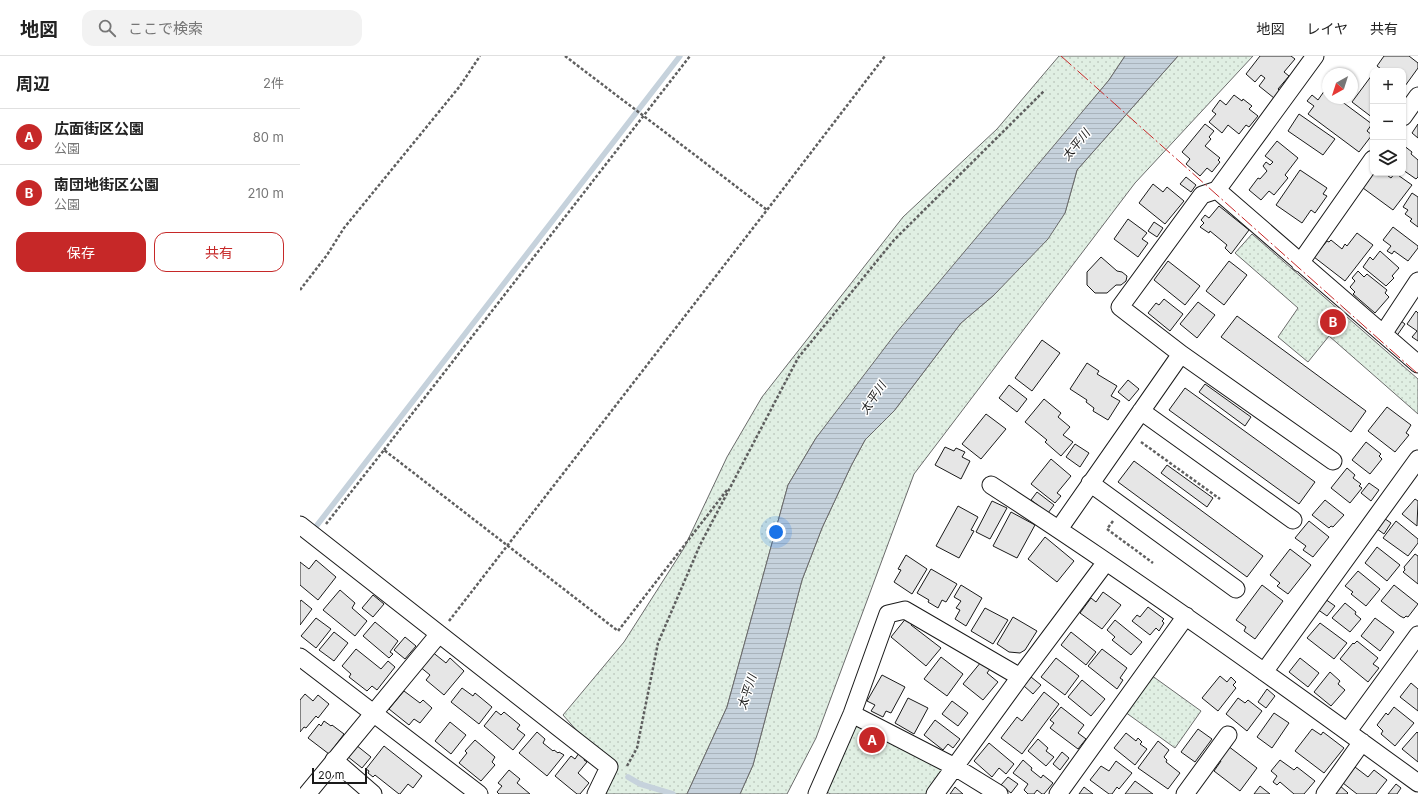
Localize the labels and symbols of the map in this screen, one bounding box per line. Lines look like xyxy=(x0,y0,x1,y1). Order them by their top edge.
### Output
north arrow xyxy=(1322,68,1358,104)
water label: 太平川 xyxy=(1058,124,1094,163)
pin: B xyxy=(1320,307,1346,337)
water label: 太平川 xyxy=(856,377,890,417)
your location xyxy=(766,522,786,542)
water label: 太平川 xyxy=(734,671,760,711)
pin: A xyxy=(859,725,885,755)
scale bar xyxy=(312,766,367,785)

